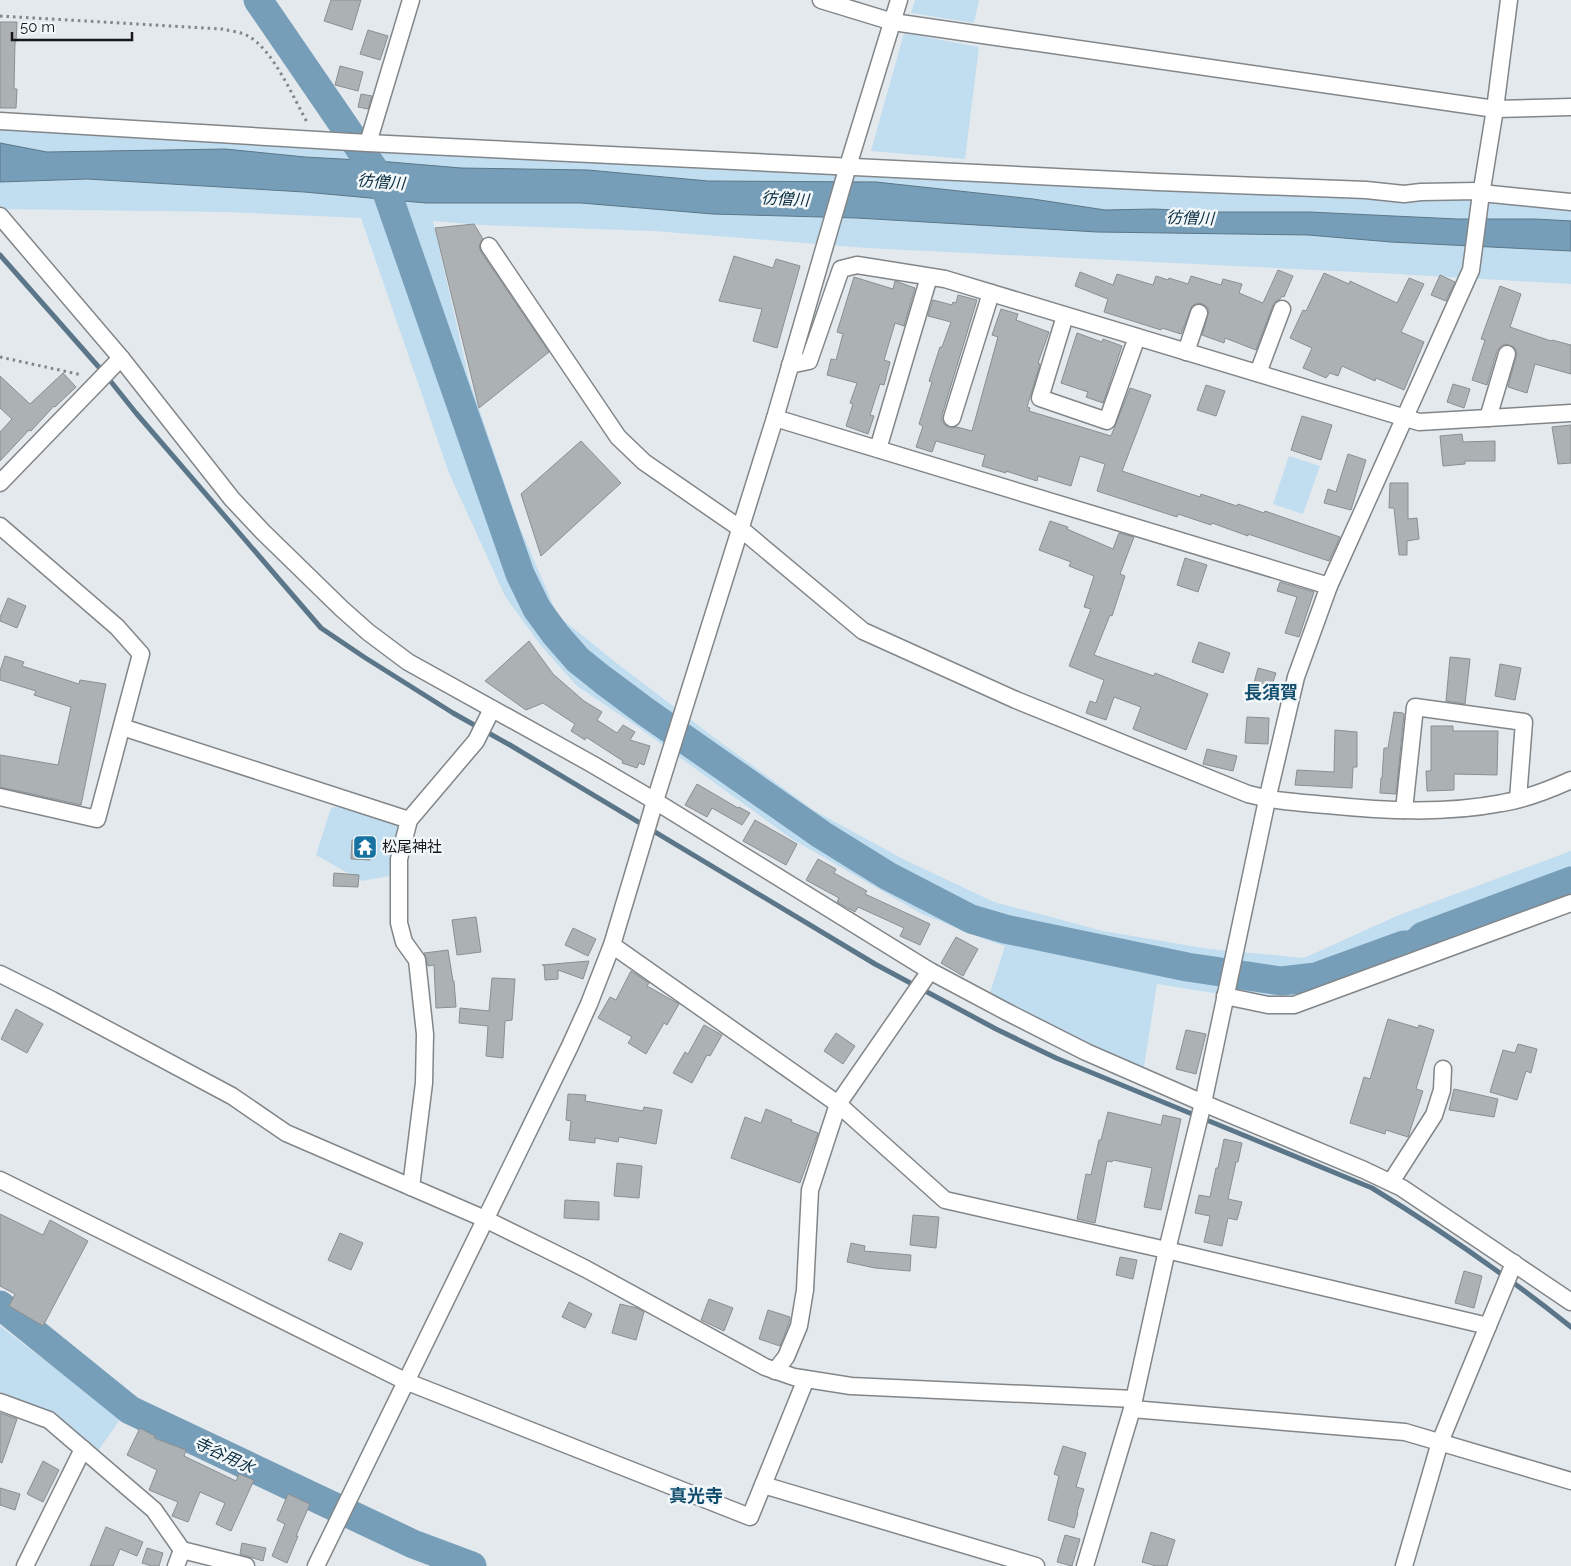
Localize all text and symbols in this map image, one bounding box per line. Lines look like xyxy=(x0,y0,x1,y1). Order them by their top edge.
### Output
scale bar xyxy=(12,10,132,42)
text: 50 m xyxy=(20,18,55,36)
water label: 彷僧川 xyxy=(356,171,408,193)
water label: 彷僧川 xyxy=(761,188,811,210)
water label: 彷僧川 xyxy=(1166,208,1216,228)
district label: 長須賀 xyxy=(1244,682,1298,703)
temple icon: 松尾神社 xyxy=(352,834,378,860)
place label: 松尾神社 xyxy=(382,838,442,856)
water label: 寺谷用水 xyxy=(191,1433,259,1478)
district label: 真光寺 xyxy=(669,1485,723,1506)

